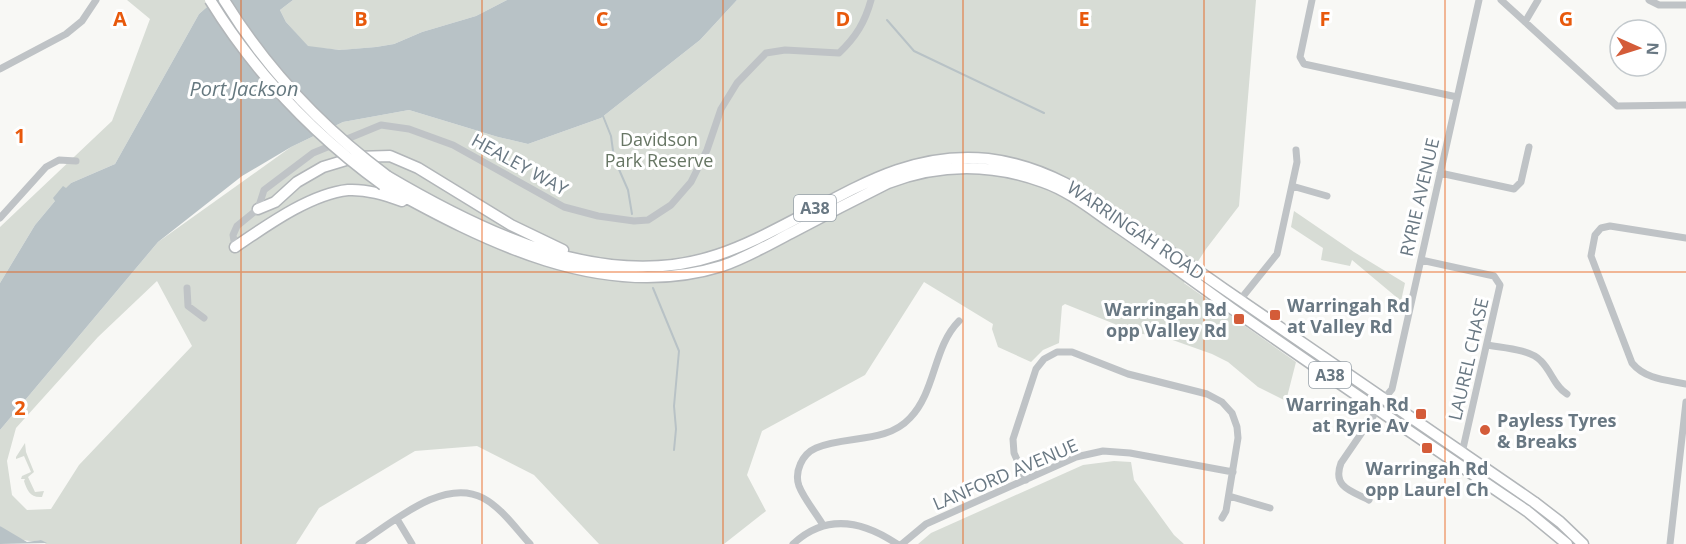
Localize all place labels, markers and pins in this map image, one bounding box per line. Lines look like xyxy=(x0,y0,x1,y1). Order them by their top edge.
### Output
place label: Warringah Rd at Valley Rd xyxy=(1287,293,1410,338)
place label: Warringah Rd opp Valley Rd xyxy=(1104,297,1227,342)
marker: Warringah Rd at Valley Rd xyxy=(1268,308,1282,322)
marker: Warringah Rd opp Valley Rd xyxy=(1232,312,1246,326)
place label: Warringah Rd at Ryrie Av xyxy=(1286,392,1410,437)
marker: Warringah Rd at Ryrie Av xyxy=(1414,407,1428,421)
place label: Payless Tyres & Breaks xyxy=(1497,408,1617,453)
marker: Payless Tyres & Breaks xyxy=(1478,423,1492,437)
marker: Warringah Rd opp Laurel Ch xyxy=(1420,441,1434,455)
place label: Warringah Rd opp Laurel Ch xyxy=(1365,456,1489,501)

